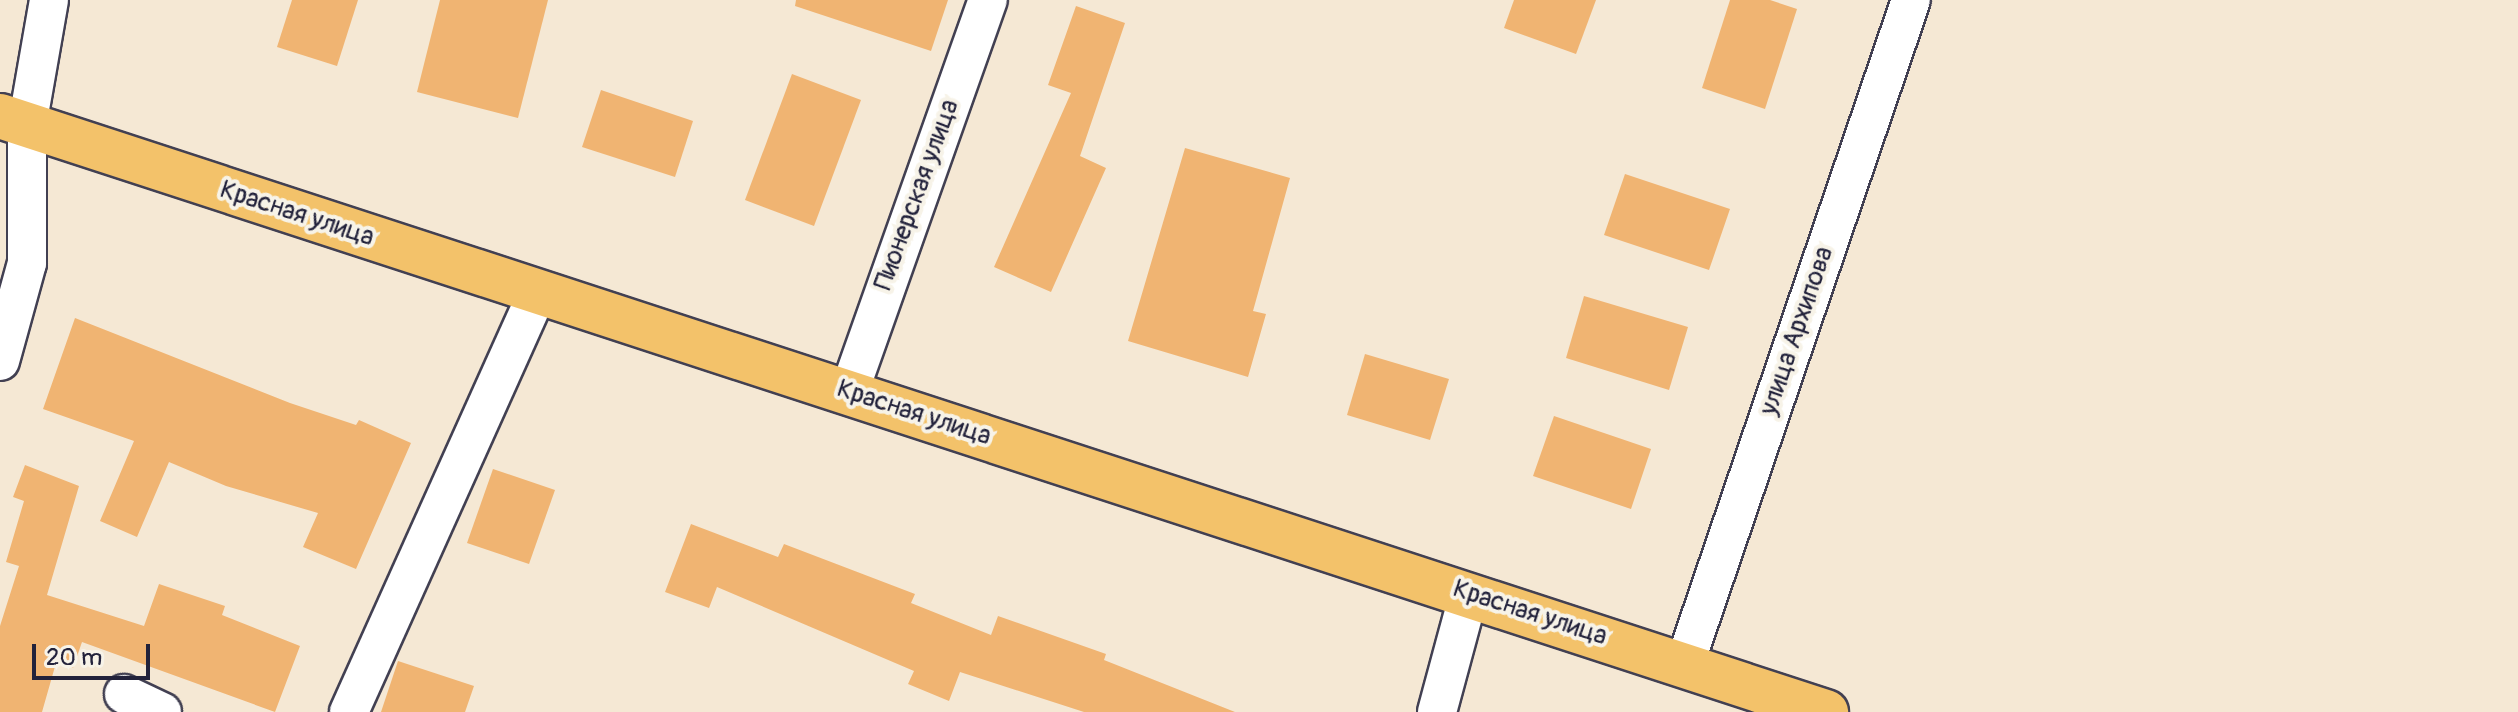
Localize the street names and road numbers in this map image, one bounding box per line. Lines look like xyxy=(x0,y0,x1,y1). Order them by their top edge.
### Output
street label: Пионерская улица xyxy=(868,95,966,295)
street label: Красная улица xyxy=(216,174,378,254)
street label: улица Архипова xyxy=(1754,243,1840,419)
street label: Красная улица xyxy=(833,373,995,453)
street label: Красная улица xyxy=(1449,573,1611,653)

